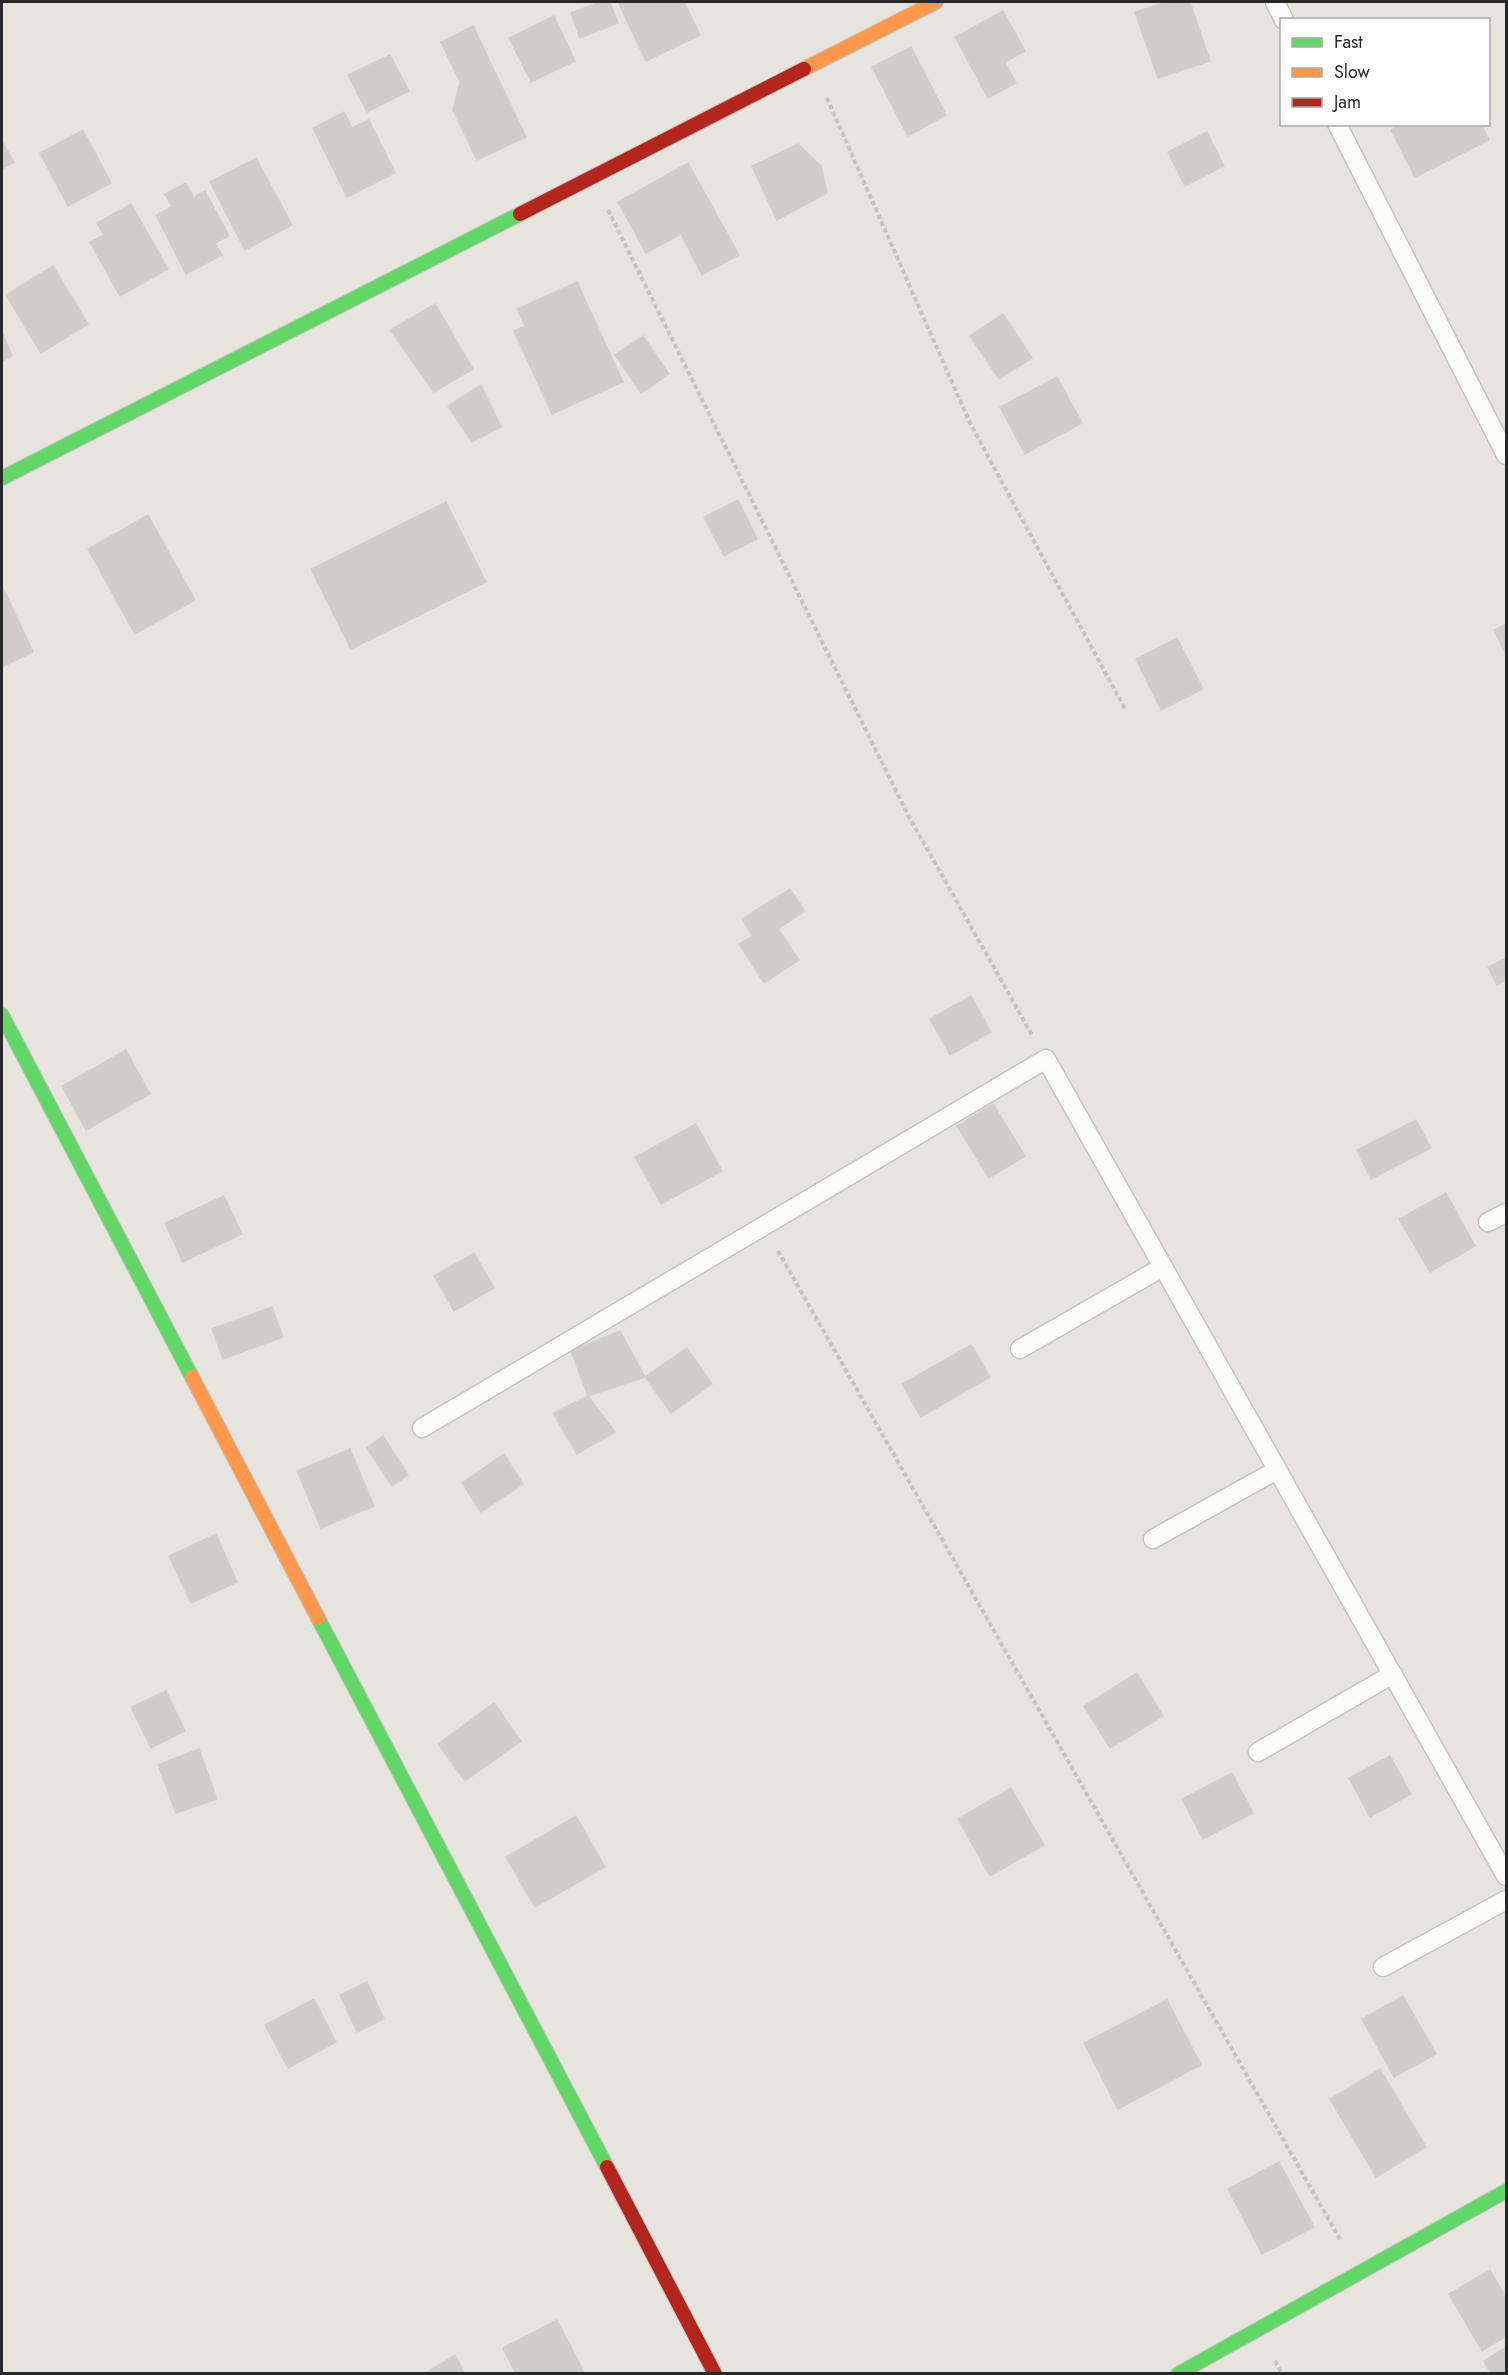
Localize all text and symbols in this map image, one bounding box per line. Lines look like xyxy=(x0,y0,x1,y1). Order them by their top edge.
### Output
legend xyxy=(1280,18,1490,126)
text: Fast xyxy=(1334,29,1363,55)
text: Slow xyxy=(1334,59,1371,85)
text: Jam xyxy=(1332,89,1361,115)

